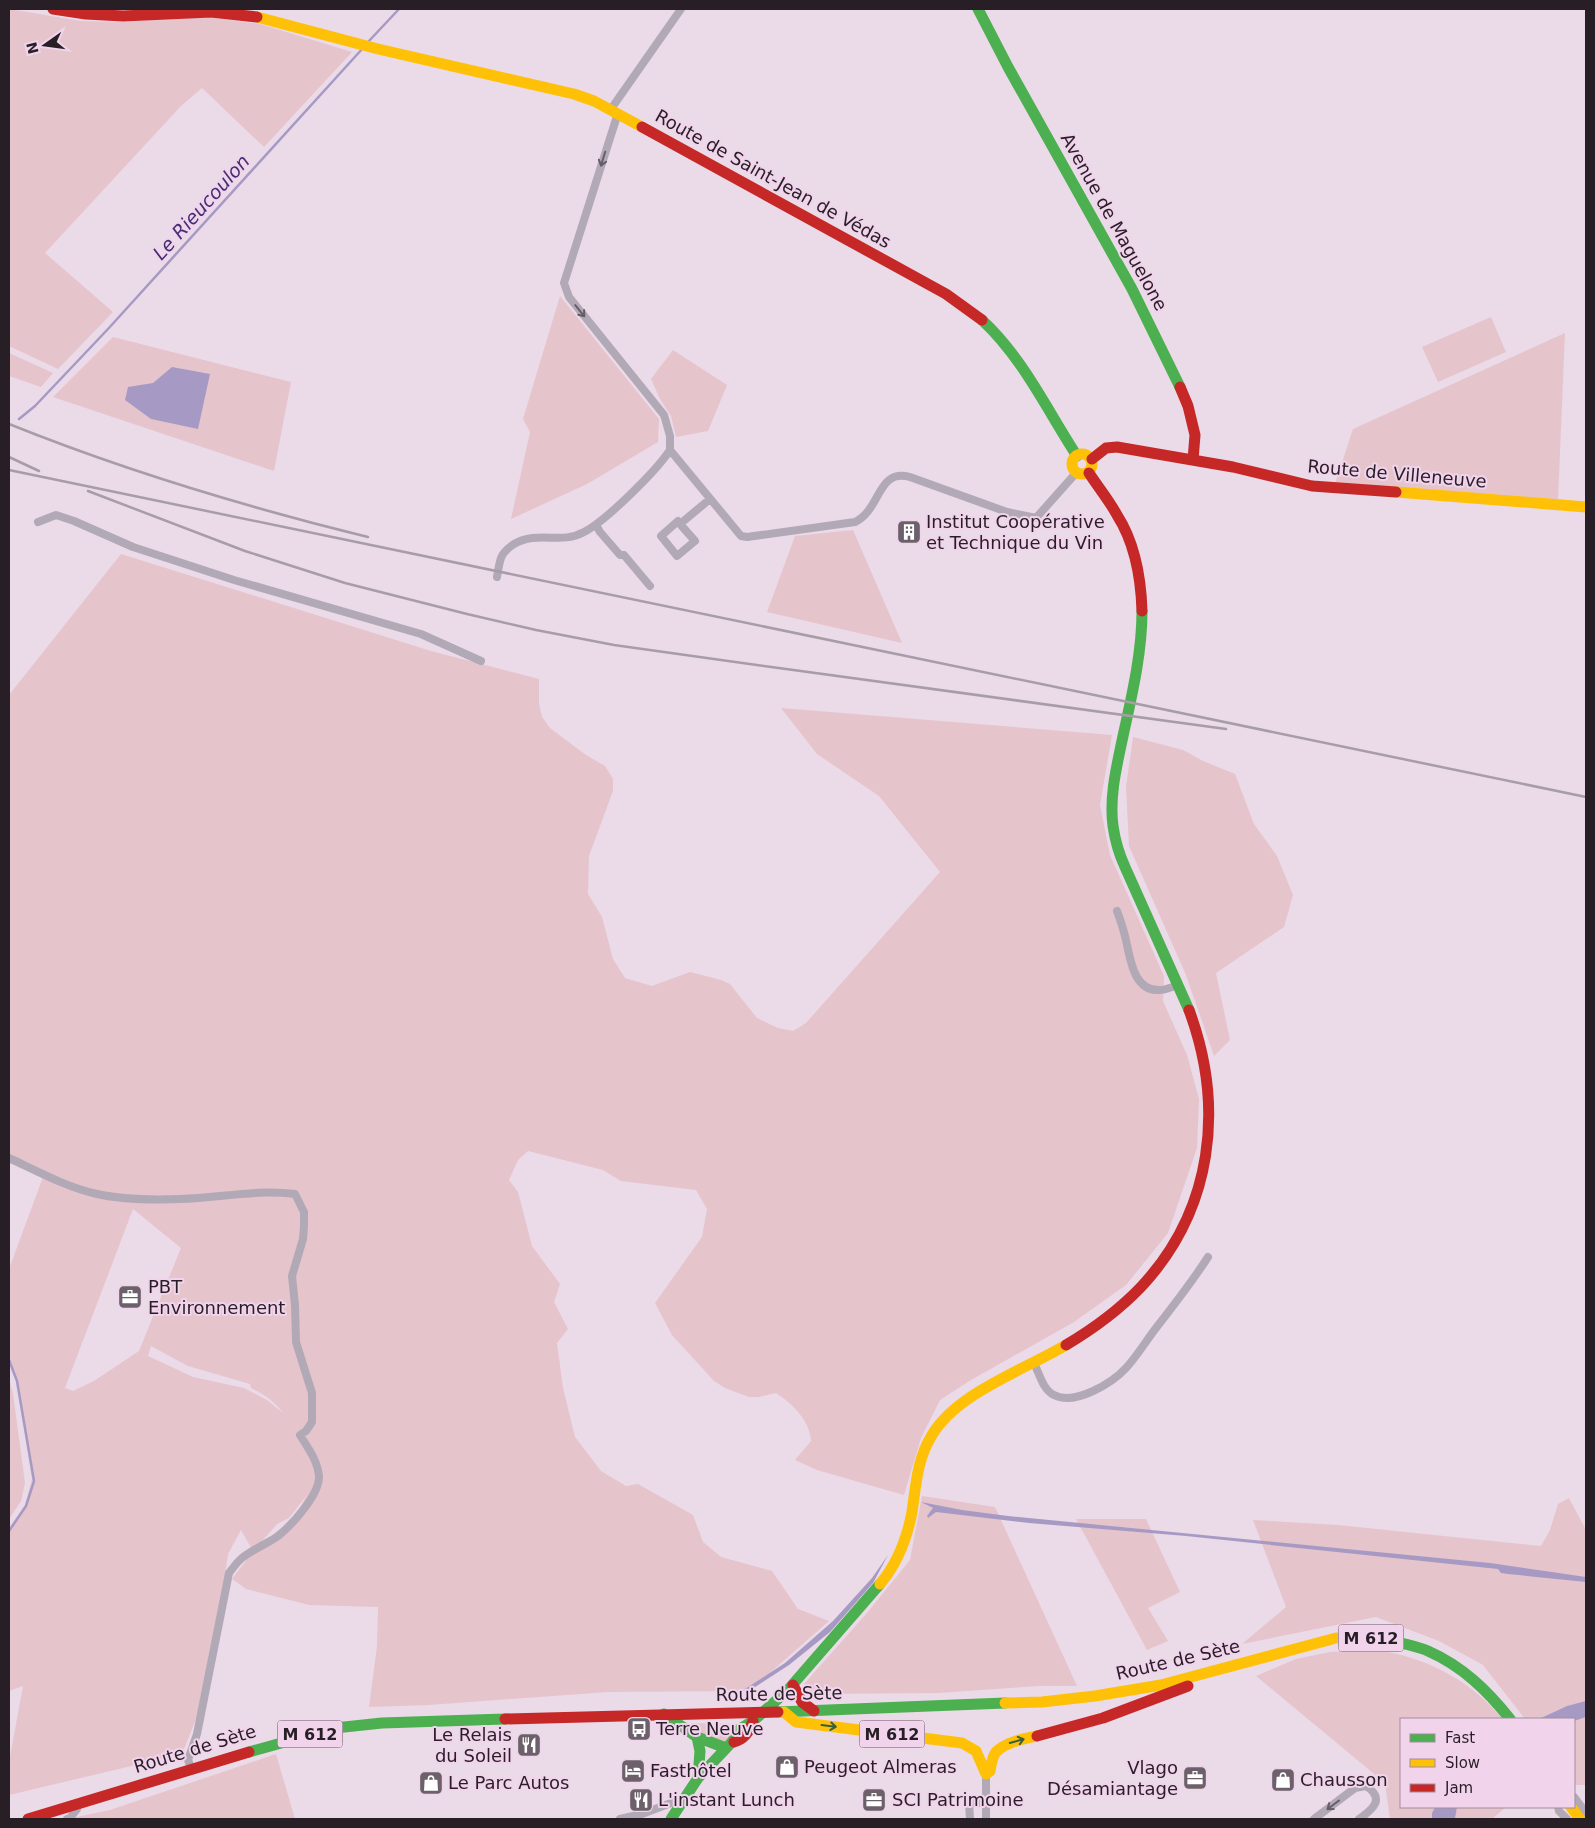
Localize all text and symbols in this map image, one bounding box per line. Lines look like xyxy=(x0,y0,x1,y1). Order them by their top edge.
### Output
north arrow xyxy=(20,20,70,70)
text: N xyxy=(23,41,42,56)
street label: Route de Saint-Jean de Védas xyxy=(652,105,895,252)
street label: Avenue de Maguelone xyxy=(1057,129,1172,314)
water label: Le Rieucoulon xyxy=(148,150,254,264)
one-way arrow xyxy=(597,151,607,167)
one-way arrow xyxy=(574,304,585,317)
street label: Route de Villeneuve xyxy=(1307,455,1488,492)
place label: Institut Coopérative et Technique du Vin xyxy=(926,511,1105,553)
building icon: Institut Coopérative et Technique du Vin xyxy=(896,519,922,545)
place label: PBT Environnement xyxy=(148,1276,285,1318)
office icon: PBT Environnement xyxy=(117,1284,143,1310)
road number: M 612 xyxy=(1338,1625,1404,1652)
street label: Route de Sète xyxy=(1114,1635,1242,1684)
street label: Route de Sète xyxy=(715,1682,843,1705)
bus stop icon: Terre Neuve xyxy=(626,1716,652,1742)
place label: Terre Neuve xyxy=(655,1718,764,1739)
legend xyxy=(1400,1718,1575,1808)
street label: Route de Sète xyxy=(131,1720,259,1777)
road number: M 612 xyxy=(278,1720,342,1748)
road number: M 612 xyxy=(860,1720,924,1748)
one-way arrow xyxy=(821,1721,837,1731)
place label: Le Relais du Soleil xyxy=(432,1724,512,1766)
text: Fast xyxy=(1445,1729,1475,1747)
restaurant icon: Le Relais du Soleil xyxy=(516,1732,542,1758)
one-way arrow xyxy=(1008,1736,1024,1746)
shop icon: Peugeot Almeras xyxy=(774,1754,800,1780)
text: Slow xyxy=(1445,1754,1480,1772)
place label: Peugeot Almeras xyxy=(804,1756,957,1777)
place label: Vlago Désamiantage xyxy=(1047,1757,1178,1799)
hotel icon: Fasthôtel xyxy=(620,1758,646,1784)
place label: Fasthôtel xyxy=(650,1760,732,1781)
office icon: Vlago Désamiantage xyxy=(1182,1765,1208,1791)
shop icon: Chausson xyxy=(1270,1767,1296,1793)
place label: Chausson xyxy=(1300,1769,1388,1790)
shop icon: Le Parc Autos xyxy=(418,1770,444,1796)
place label: Le Parc Autos xyxy=(448,1772,569,1793)
text: Jam xyxy=(1444,1779,1473,1797)
restaurant icon: L'instant Lunch xyxy=(628,1787,654,1813)
office icon: SCI Patrimoine xyxy=(861,1787,887,1813)
place label: L'instant Lunch xyxy=(658,1789,795,1810)
place label: SCI Patrimoine xyxy=(892,1789,1024,1810)
one-way arrow xyxy=(1326,1800,1340,1810)

